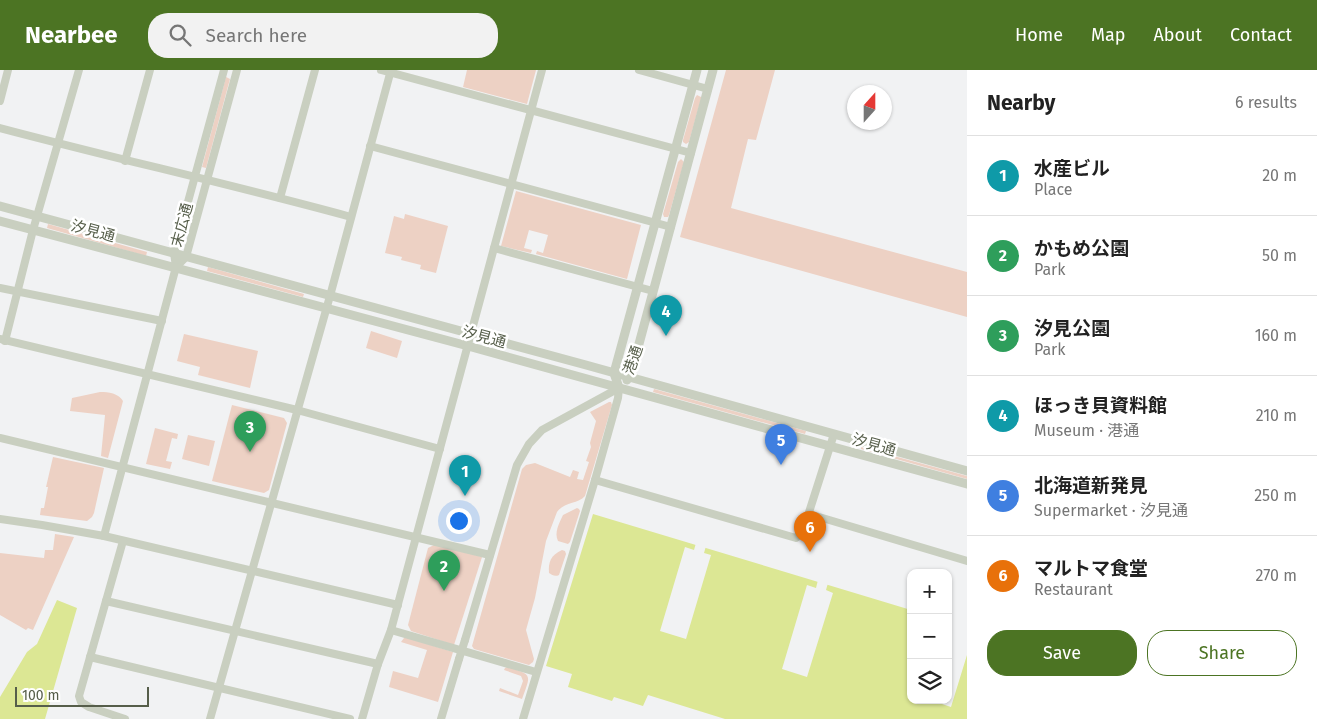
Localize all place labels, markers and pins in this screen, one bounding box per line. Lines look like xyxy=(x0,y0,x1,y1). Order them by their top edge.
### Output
pin: 4 xyxy=(650,295,682,336)
pin: 3 xyxy=(234,411,266,452)
pin: 5 xyxy=(765,424,797,465)
pin: 1 xyxy=(449,455,481,496)
pin: 6 xyxy=(794,511,826,552)
pin: 2 xyxy=(428,550,460,591)

